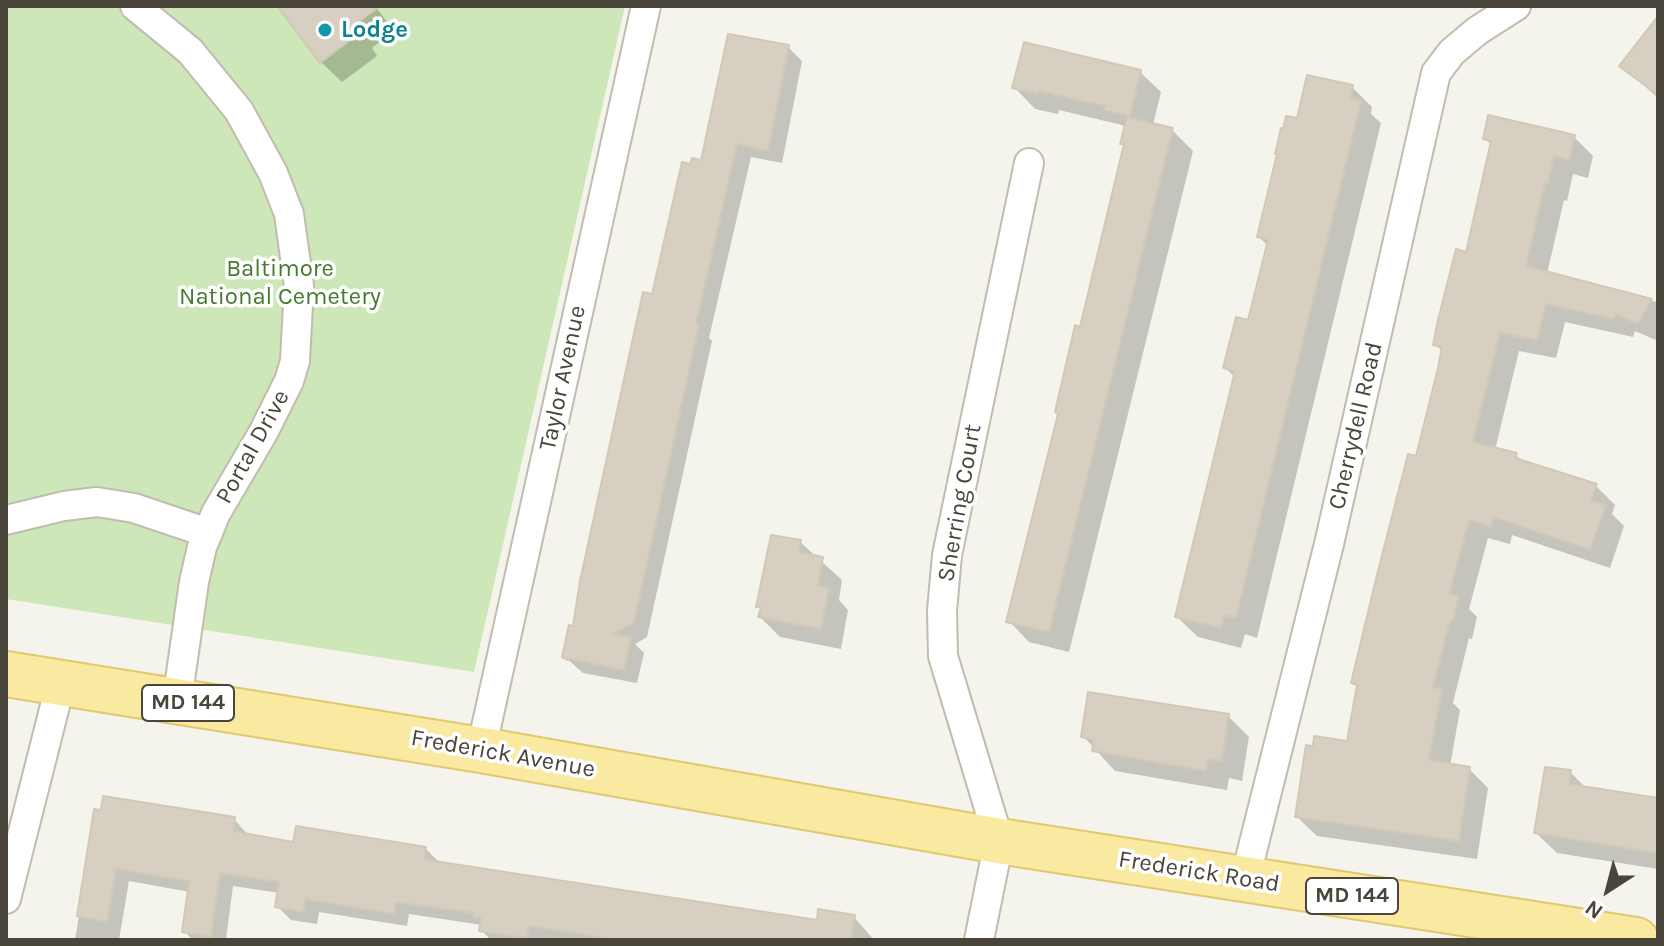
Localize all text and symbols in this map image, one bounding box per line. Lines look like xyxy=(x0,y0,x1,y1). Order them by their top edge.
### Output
place label: Lodge xyxy=(341,16,408,44)
marker: Lodge xyxy=(316,21,334,39)
park label: Baltimore National Cemetery xyxy=(179,255,381,311)
street label: Taylor Avenue xyxy=(534,303,592,453)
street label: Cherrydell Road xyxy=(1323,339,1389,513)
street label: Portal Drive xyxy=(210,385,296,509)
street label: Sherring Court xyxy=(932,422,988,584)
road number: MD 144 xyxy=(142,685,234,721)
street label: Frederick Avenue xyxy=(409,724,597,784)
street label: Frederick Road xyxy=(1116,845,1282,899)
north arrow xyxy=(1568,850,1648,930)
road number: MD 144 xyxy=(1306,878,1398,914)
text: N xyxy=(1580,894,1608,925)

